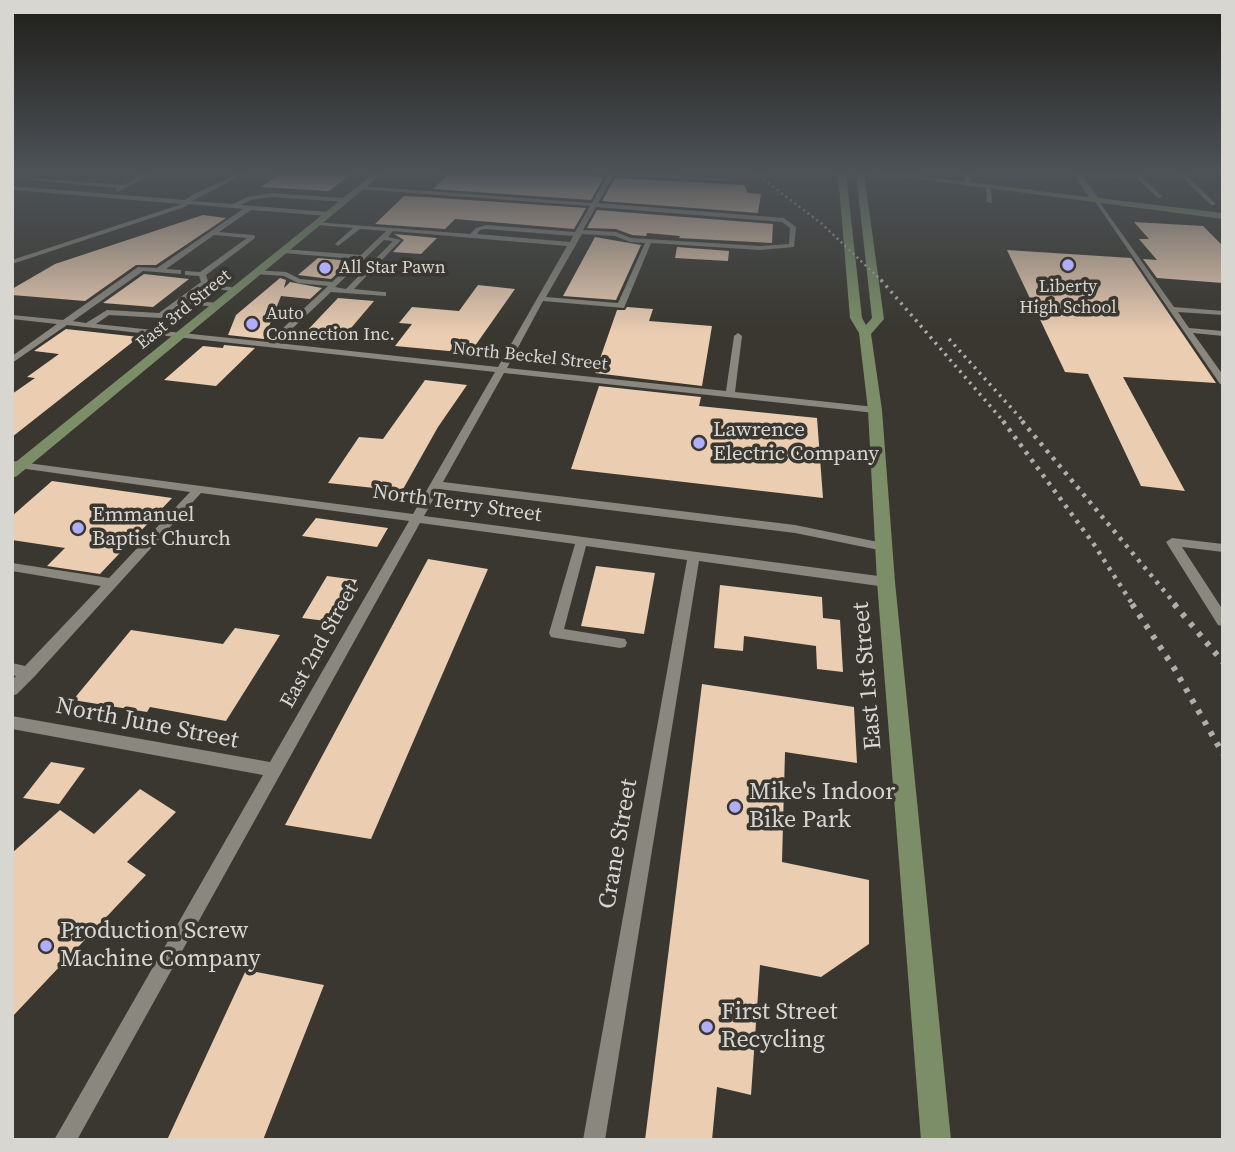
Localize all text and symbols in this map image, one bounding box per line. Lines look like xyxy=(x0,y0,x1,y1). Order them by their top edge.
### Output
place label: All Star Pawn xyxy=(339,257,446,279)
marker: Liberty High School xyxy=(1060,257,1076,273)
marker: All Star Pawn xyxy=(317,260,333,276)
street label: East 3rd Street xyxy=(132,265,236,355)
place label: Liberty High School xyxy=(1019,276,1117,318)
place label: Auto Connection Inc. xyxy=(266,303,395,346)
marker: Auto Connection Inc. xyxy=(244,316,260,332)
street label: North Beckel Street xyxy=(452,338,608,376)
place label: Lawrence Electric Company xyxy=(713,418,879,468)
marker: Lawrence Electric Company xyxy=(691,435,707,451)
street label: North Terry Street xyxy=(371,480,543,528)
place label: Emmanuel Baptist Church xyxy=(92,503,231,553)
marker: Emmanuel Baptist Church xyxy=(70,520,86,536)
street label: East 2nd Street xyxy=(275,579,365,713)
street label: East 1st Street xyxy=(847,601,889,751)
street label: North June Street xyxy=(53,692,241,756)
street label: Crane Street xyxy=(593,777,645,911)
place label: Mike's Indoor Bike Park xyxy=(749,779,895,835)
marker: Mike's Indoor Bike Park xyxy=(727,799,743,815)
place label: Production Screw Machine Company xyxy=(60,918,261,974)
marker: Production Screw Machine Company xyxy=(38,938,54,954)
place label: First Street Recycling xyxy=(721,999,838,1055)
marker: First Street Recycling xyxy=(699,1019,715,1035)

